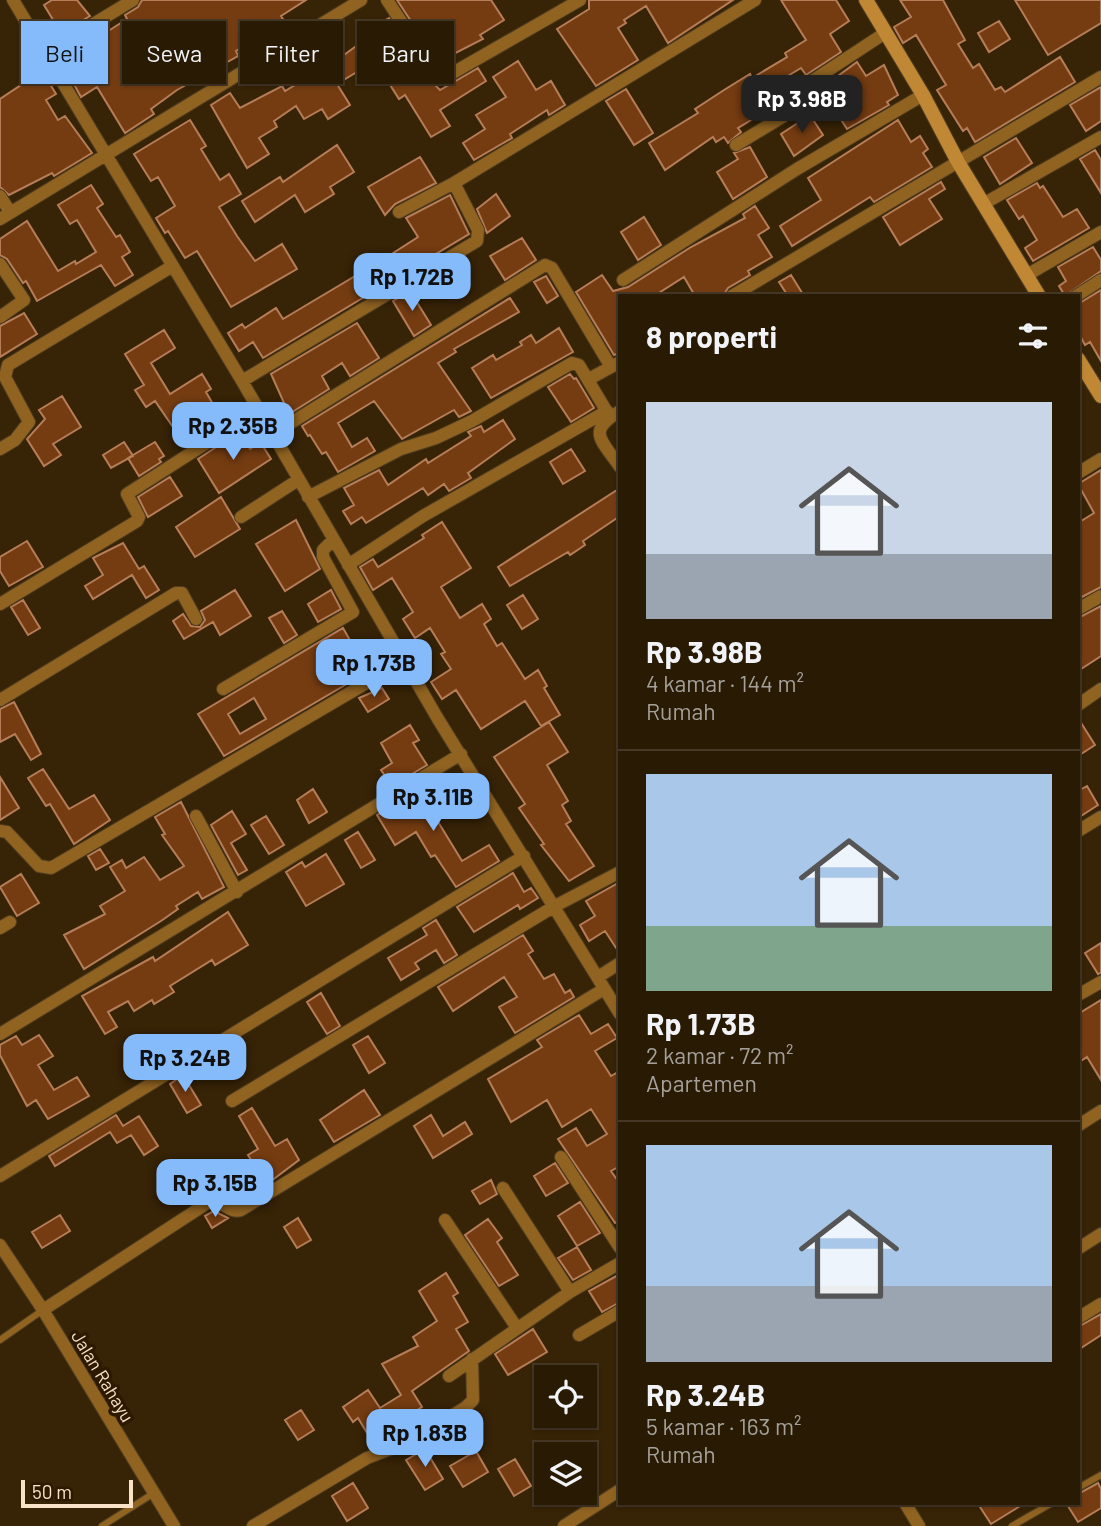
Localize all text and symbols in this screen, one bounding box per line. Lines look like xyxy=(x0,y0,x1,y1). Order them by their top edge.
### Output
chip: Beli xyxy=(21,21,108,84)
chip: Sewa xyxy=(122,21,226,84)
chip: Filter xyxy=(240,21,343,84)
chip: Baru xyxy=(357,21,454,84)
pin: Rp 3.98B xyxy=(730,76,874,135)
text: Rp 3.98B xyxy=(757,84,847,112)
pin: Rp 1.72B xyxy=(340,254,484,313)
text: Rp 1.72B xyxy=(370,262,454,290)
icon: filters xyxy=(1014,317,1052,355)
text: 8 properti xyxy=(646,318,777,354)
pin: Rp 2.35B xyxy=(161,402,305,462)
text: Rp 2.35B xyxy=(188,411,278,439)
icon: home xyxy=(786,448,912,574)
text: Rp 3.98B xyxy=(646,633,763,669)
pin: Rp 1.73B xyxy=(302,640,446,699)
text: Rp 1.73B xyxy=(332,648,416,676)
text: 4 kamar · 144 m² xyxy=(646,669,804,697)
text: Rumah xyxy=(646,697,716,725)
pin: Rp 3.11B xyxy=(361,774,505,833)
text: Rp 3.11B xyxy=(392,782,474,810)
icon: home xyxy=(786,820,912,946)
text: Rp 1.73B xyxy=(646,1005,756,1041)
pin: Rp 3.24B xyxy=(113,1034,257,1094)
text: 2 kamar · 72 m² xyxy=(646,1041,794,1069)
text: Rp 3.24B xyxy=(139,1043,231,1071)
text: Apartemen xyxy=(646,1069,757,1097)
pin: Rp 3.15B xyxy=(143,1160,287,1219)
text: Rp 3.15B xyxy=(172,1168,258,1196)
icon: home xyxy=(786,1191,912,1317)
street label: Jalan Rahayu xyxy=(67,1326,139,1426)
map controls xyxy=(534,1365,597,1505)
button: locate xyxy=(534,1365,597,1428)
text: Rp 3.24B xyxy=(646,1376,765,1412)
pin: Rp 1.83B xyxy=(353,1410,497,1469)
text: 5 kamar · 163 m² xyxy=(646,1412,802,1440)
text: Rp 1.83B xyxy=(382,1418,468,1446)
text: Rumah xyxy=(646,1440,716,1468)
button: layers xyxy=(534,1442,597,1505)
scale bar xyxy=(21,1477,133,1509)
text: 50 m xyxy=(32,1480,72,1503)

